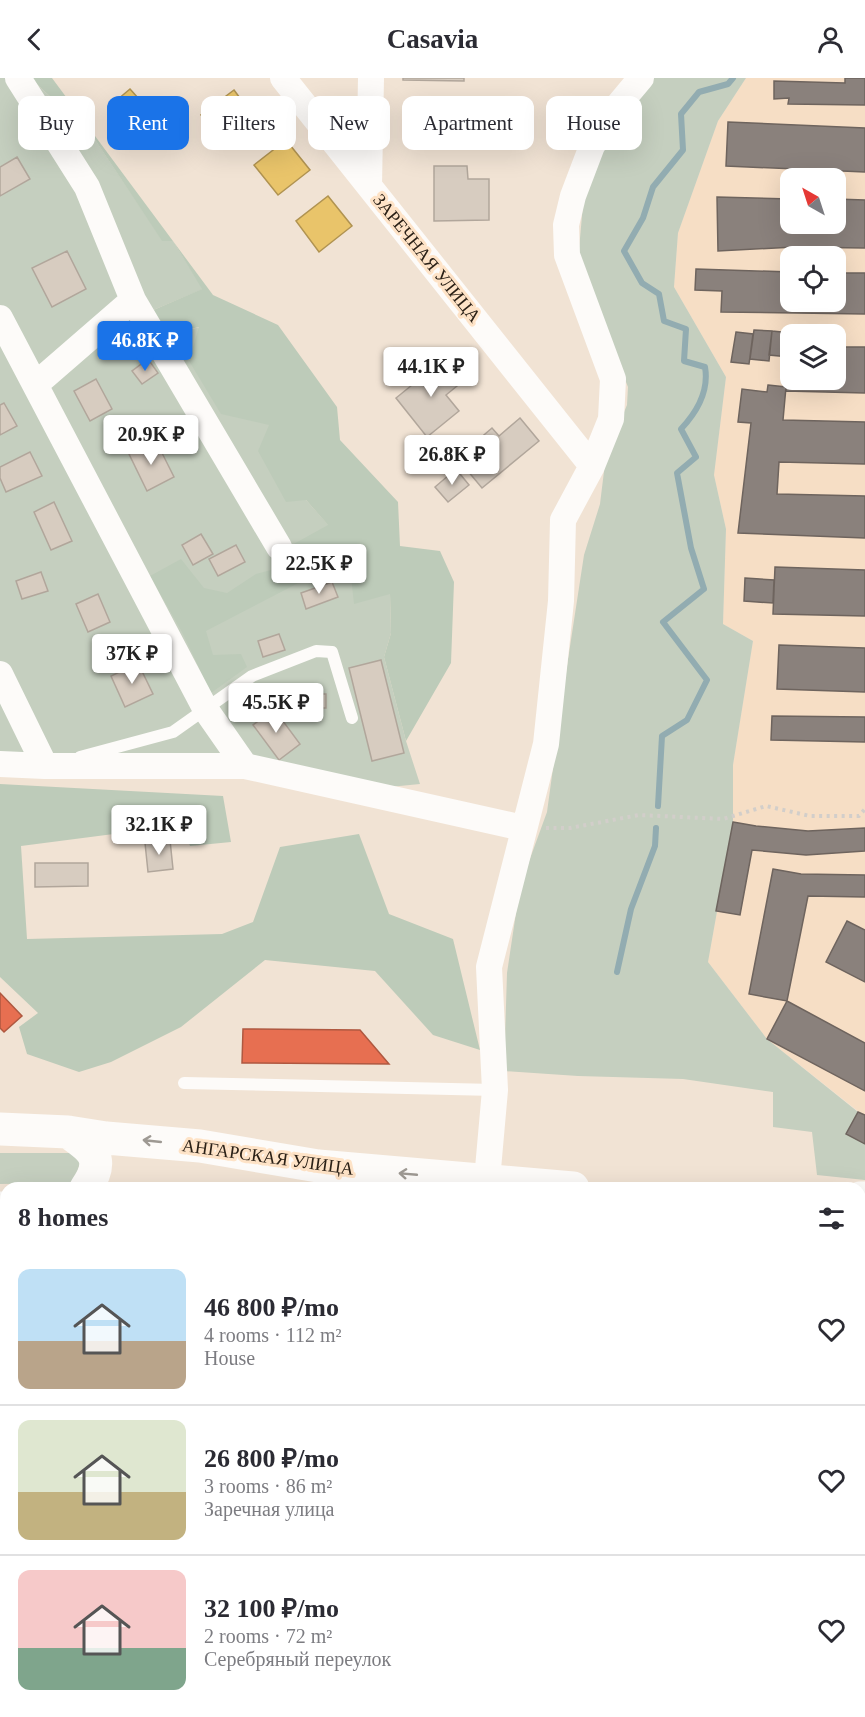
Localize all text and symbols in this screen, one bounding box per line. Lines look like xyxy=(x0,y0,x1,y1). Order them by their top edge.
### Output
icon: back xyxy=(18,23,51,56)
icon: person xyxy=(814,23,847,56)
text: Casavia xyxy=(387,24,478,54)
chip: Buy xyxy=(18,96,95,150)
chip: Rent xyxy=(107,96,189,150)
chip: Filters xyxy=(201,96,296,150)
chip: New xyxy=(308,96,390,150)
chip: Apartment xyxy=(402,96,534,150)
chip: House xyxy=(546,96,642,150)
north arrow xyxy=(780,168,846,234)
map controls xyxy=(780,168,846,390)
street label: ЗАРЕЧНАЯ УЛИЦА xyxy=(369,190,485,326)
button: locate xyxy=(780,246,846,312)
pin: 46.8K ₽ xyxy=(90,321,200,372)
button: layers xyxy=(780,324,846,390)
text: 46.8K ₽ xyxy=(111,329,179,351)
pin: 44.1K ₽ xyxy=(376,347,486,398)
text: 44.1K ₽ xyxy=(397,355,465,377)
pin: 20.9K ₽ xyxy=(96,415,206,466)
text: 20.9K ₽ xyxy=(117,423,185,445)
pin: 26.8K ₽ xyxy=(397,435,507,486)
text: 26.8K ₽ xyxy=(418,443,486,465)
pin: 22.5K ₽ xyxy=(264,544,374,595)
text: 22.5K ₽ xyxy=(285,552,353,574)
pin: 37K ₽ xyxy=(90,634,174,685)
text: 37K ₽ xyxy=(106,642,158,664)
pin: 45.5K ₽ xyxy=(221,683,331,734)
text: 45.5K ₽ xyxy=(242,691,310,713)
pin: 32.1K ₽ xyxy=(104,805,214,856)
text: 32.1K ₽ xyxy=(125,813,193,835)
street label: АНГАРСКАЯ УЛИЦА xyxy=(181,1135,355,1179)
one-way arrow xyxy=(142,1136,162,1147)
one-way arrow xyxy=(398,1168,418,1179)
icon: filters xyxy=(815,1202,848,1235)
text: 8 homes xyxy=(18,1203,108,1232)
icon: home xyxy=(66,1293,138,1365)
text: 46 800 ₽/mo xyxy=(204,1293,339,1322)
icon: heart xyxy=(815,1313,848,1346)
text: 4 rooms · 112 m² xyxy=(204,1324,341,1346)
text: House xyxy=(204,1347,255,1369)
icon: home xyxy=(66,1444,138,1516)
text: 26 800 ₽/mo xyxy=(204,1444,339,1473)
icon: heart xyxy=(815,1464,848,1497)
text: 3 rooms · 86 m² xyxy=(204,1475,332,1497)
text: Заречная улица xyxy=(204,1498,335,1520)
icon: home xyxy=(66,1594,138,1666)
text: 32 100 ₽/mo xyxy=(204,1594,339,1623)
icon: heart xyxy=(815,1614,848,1647)
text: 2 rooms · 72 m² xyxy=(204,1625,332,1647)
text: Серебряный переулок xyxy=(204,1648,391,1670)

